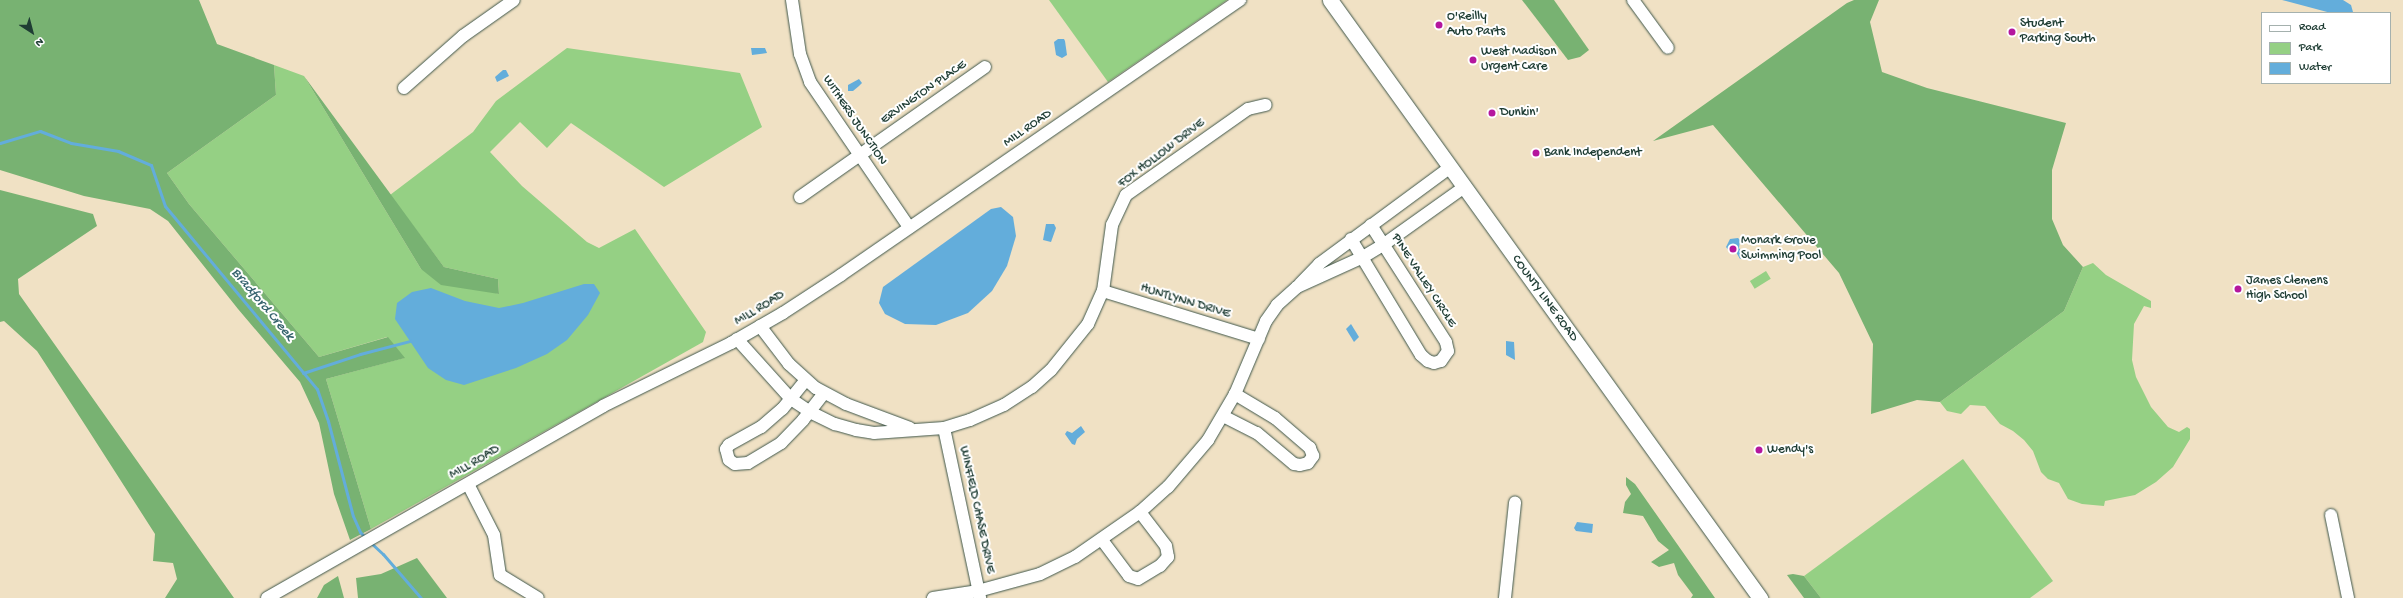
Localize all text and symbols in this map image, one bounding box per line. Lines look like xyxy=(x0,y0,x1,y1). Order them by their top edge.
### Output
place label: O'Reilly Auto Parts xyxy=(1447,10,1505,41)
north arrow xyxy=(12,12,52,52)
legend xyxy=(2261,12,2391,84)
place label: Student Parking South xyxy=(2020,17,2095,48)
marker: O'Reilly Auto Parts xyxy=(1434,20,1444,30)
text: Road xyxy=(2299,21,2325,35)
marker: Student Parking South xyxy=(2007,27,2017,37)
text: N xyxy=(33,35,45,49)
text: Park xyxy=(2299,41,2322,55)
place label: West Madison Urgent Care xyxy=(1481,45,1556,76)
marker: West Madison Urgent Care xyxy=(1468,55,1478,65)
street label: ERVINGTON PLACE xyxy=(878,58,970,128)
text: Water xyxy=(2299,61,2331,75)
street label: WITHERS JUNCTION xyxy=(818,73,890,169)
place label: Dunkin' xyxy=(1500,105,1539,121)
street label: MILL ROAD xyxy=(1001,107,1055,151)
marker: Dunkin' xyxy=(1487,108,1497,118)
street label: FOX HOLLOW DRIVE xyxy=(1115,116,1209,192)
place label: Bank Independent xyxy=(1544,145,1642,161)
marker: Bank Independent xyxy=(1531,148,1541,158)
street label: PINE VALLEY CIRCLE xyxy=(1387,231,1459,331)
place label: Monark Grove Swimming Pool xyxy=(1741,234,1821,265)
marker: Monark Grove Swimming Pool xyxy=(1728,244,1738,254)
street label: COUNTY LINE ROAD xyxy=(1507,253,1581,345)
water label: Bradford Creek xyxy=(227,265,297,345)
place label: James Clemens High School xyxy=(2246,274,2327,305)
street label: HUNTLYNN DRIVE xyxy=(1138,281,1232,323)
marker: James Clemens High School xyxy=(2233,284,2243,294)
street label: MILL ROAD xyxy=(732,288,788,330)
street label: MILL ROAD xyxy=(447,442,503,484)
place label: Wendy's xyxy=(1767,442,1813,458)
street label: WINFIELD CHASE DRIVE xyxy=(955,445,997,575)
marker: Wendy's xyxy=(1754,445,1764,455)

